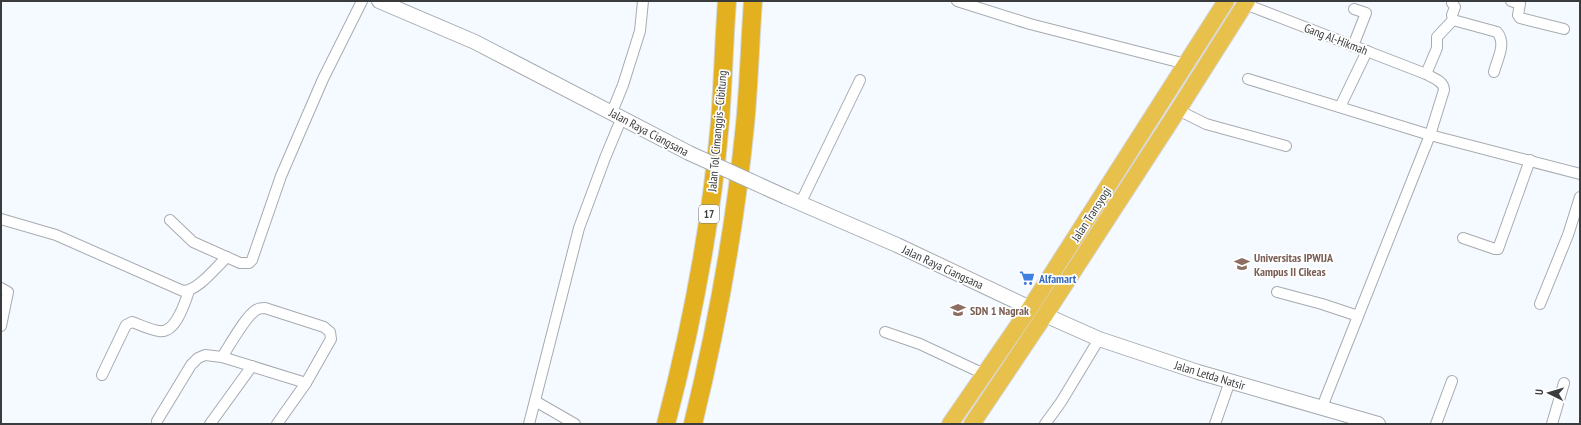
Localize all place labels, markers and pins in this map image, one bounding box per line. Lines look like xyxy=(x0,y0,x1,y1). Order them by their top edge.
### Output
place label: Universitas IPWIJA Kampus II Cikeas xyxy=(1254,250,1334,279)
school or university icon: Universitas IPWIJA Kampus II Cikeas xyxy=(1233,255,1251,273)
supermarket icon: Alfamart xyxy=(1018,269,1036,287)
place label: Alfamart xyxy=(1038,271,1077,286)
school or university icon: SDN 1 Nagrak xyxy=(949,301,967,319)
place label: SDN 1 Nagrak xyxy=(970,303,1029,318)

